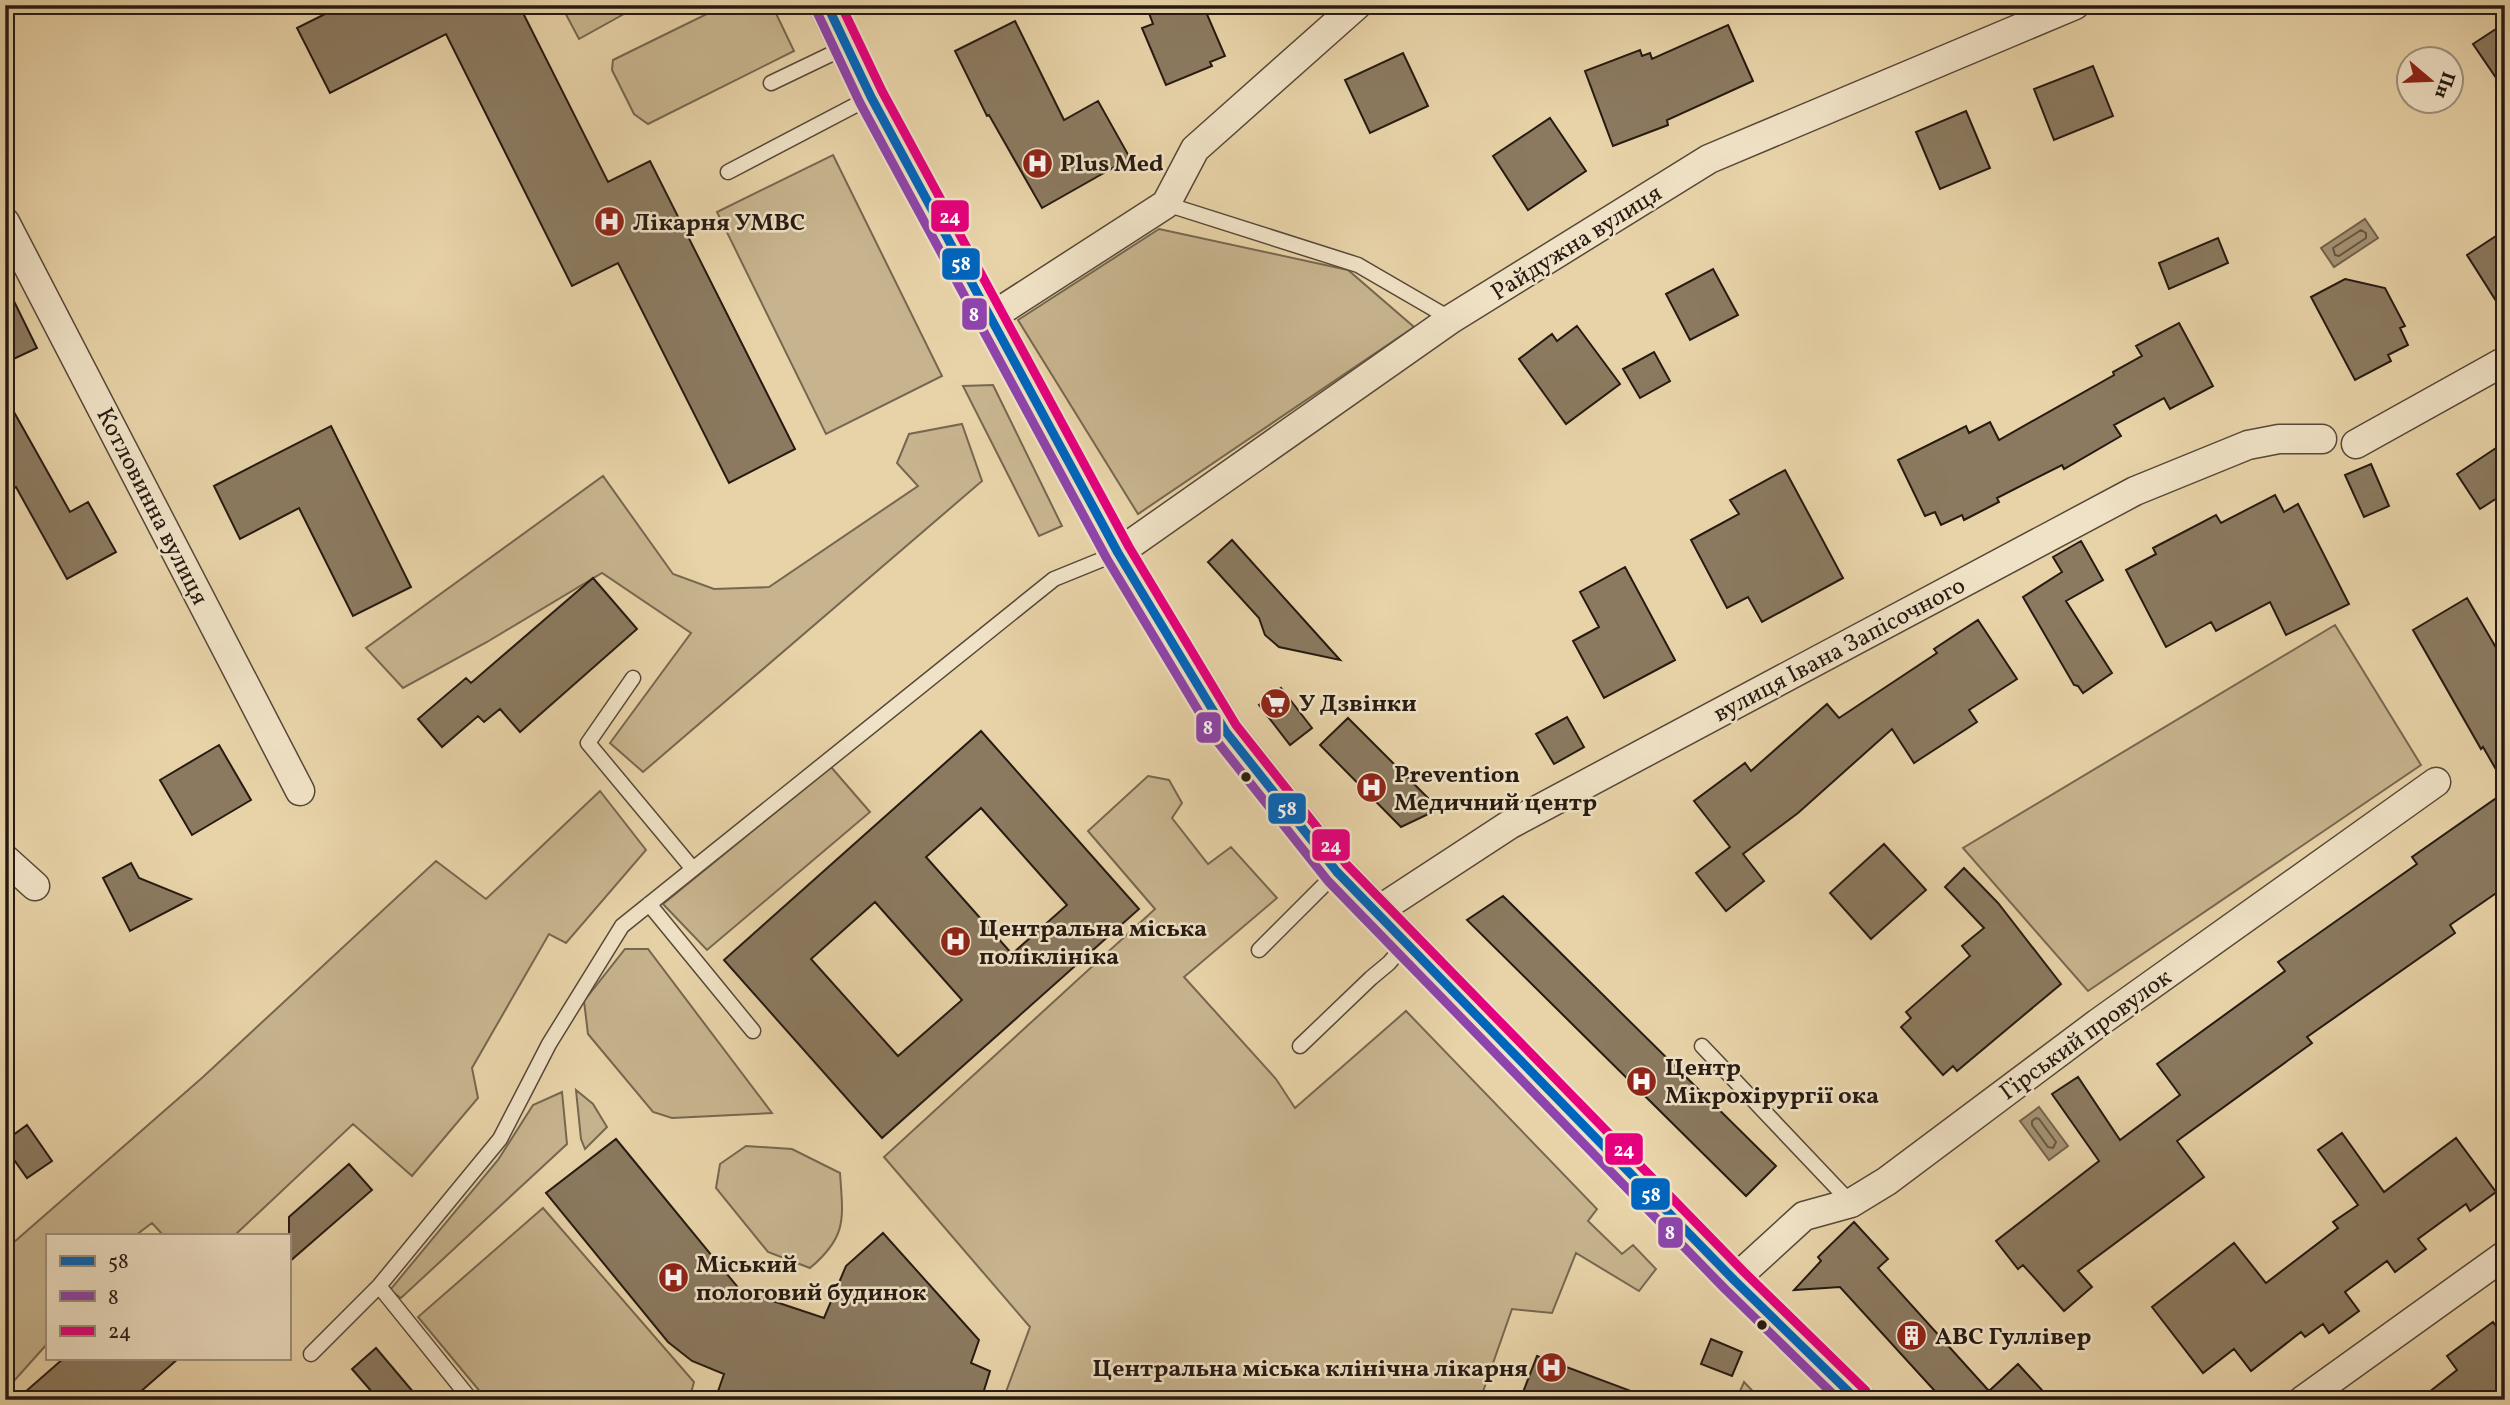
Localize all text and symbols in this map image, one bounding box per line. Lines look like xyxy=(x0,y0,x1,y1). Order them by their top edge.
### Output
north arrow xyxy=(2394,46,2464,116)
text: Пн xyxy=(2427,68,2461,102)
hospital icon: Plus Med xyxy=(1020,146,1054,180)
place label: Plus Med xyxy=(1060,148,1164,182)
street label: Райдужна вулиця xyxy=(1485,177,1669,310)
line badge: 24 xyxy=(930,199,970,233)
hospital icon: Лікарня УМВС xyxy=(593,205,627,239)
text: 24 xyxy=(939,205,961,231)
place label: Лікарня УМВС xyxy=(633,207,805,241)
line badge: 58 xyxy=(941,247,981,281)
text: 58 xyxy=(951,252,971,278)
line badge: 8 xyxy=(961,297,988,331)
text: 8 xyxy=(969,303,979,329)
street label: Котловинна вулиця xyxy=(87,402,216,611)
street label: вулиця Івана Запісочного xyxy=(1708,570,1972,732)
supermarket icon: У Дзвінки xyxy=(1259,686,1293,720)
place label: У Дзвінки xyxy=(1299,688,1417,722)
line badge: 8 xyxy=(1195,711,1222,744)
text: 8 xyxy=(1203,716,1213,742)
place label: Prevention Медичний центр xyxy=(1394,759,1597,821)
unlabelled marker xyxy=(1239,770,1253,784)
hospital icon: Prevention Медичний центр xyxy=(1354,771,1388,805)
line badge: 58 xyxy=(1267,792,1307,825)
text: 58 xyxy=(1277,797,1297,823)
line badge: 24 xyxy=(1311,828,1351,862)
text: 24 xyxy=(1320,834,1342,860)
place label: Центральна міська поліклініка xyxy=(979,913,1207,975)
hospital icon: Центральна міська поліклініка xyxy=(939,925,973,959)
street label: Гірський провулок xyxy=(1993,961,2179,1110)
place label: Центр Мікрохірургії ока xyxy=(1665,1052,1879,1114)
hospital icon: Центр Мікрохірургії ока xyxy=(1625,1064,1659,1098)
line badge: 24 xyxy=(1604,1132,1644,1166)
text: 24 xyxy=(1613,1138,1635,1164)
line badge: 58 xyxy=(1630,1177,1671,1211)
text: 58 xyxy=(1641,1183,1661,1209)
line badge: 8 xyxy=(1657,1216,1684,1249)
text: 8 xyxy=(1665,1221,1675,1247)
legend xyxy=(46,1234,290,1360)
text: 58 xyxy=(108,1248,129,1277)
place label: Міський пологовий будинок xyxy=(696,1249,926,1311)
hospital icon: Міський пологовий будинок xyxy=(656,1261,690,1295)
text: 8 xyxy=(108,1284,119,1313)
text: 24 xyxy=(108,1318,131,1347)
unlabelled marker xyxy=(1755,1318,1769,1332)
building icon: АВС Гуллівер xyxy=(1895,1319,1929,1353)
place label: АВС Гуллівер xyxy=(1935,1321,2092,1355)
hospital icon: Центральна міська клінічна лікарня xyxy=(1534,1351,1568,1385)
place label: Центральна міська клінічна лікарня xyxy=(1092,1353,1528,1387)

